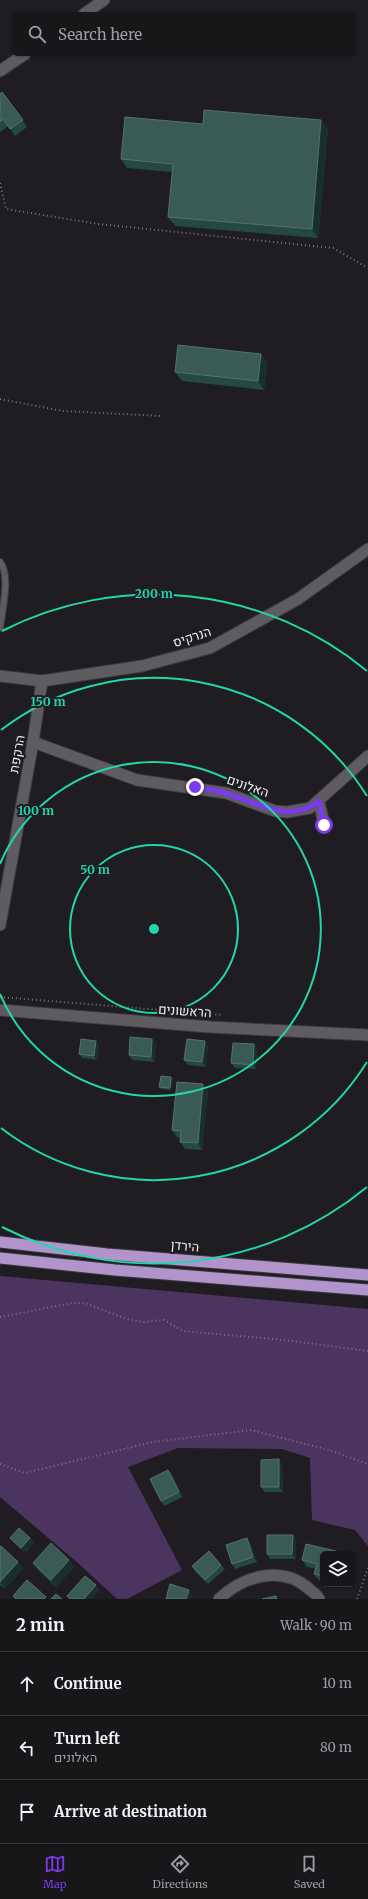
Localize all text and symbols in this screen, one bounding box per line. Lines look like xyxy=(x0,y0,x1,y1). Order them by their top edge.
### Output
search box xyxy=(12,12,356,56)
icon: search xyxy=(26,23,48,45)
text: Search here xyxy=(58,25,142,44)
text: 200 m xyxy=(135,586,173,601)
street label: הנרקיס xyxy=(171,623,213,651)
text: 150 m xyxy=(31,694,66,709)
street label: הרקפת xyxy=(5,734,29,774)
street label: האלונים xyxy=(225,771,271,801)
route end xyxy=(186,778,204,796)
text: 100 m xyxy=(18,803,54,818)
route start xyxy=(315,816,333,834)
text: 50 m xyxy=(80,862,110,877)
centre of rings xyxy=(147,922,161,936)
street label: הראשונים xyxy=(158,1001,212,1021)
street label: הירדן xyxy=(170,1236,200,1256)
map controls xyxy=(320,1551,356,1587)
button: layers xyxy=(320,1551,356,1587)
text: 2 min xyxy=(16,1614,64,1636)
text: Walk · 90 m xyxy=(280,1617,352,1634)
icon: ahead xyxy=(16,1673,38,1695)
text: Continue xyxy=(54,1674,122,1693)
text: 10 m xyxy=(322,1675,352,1692)
text: Turn left xyxy=(54,1729,120,1748)
icon: left xyxy=(16,1737,38,1759)
text: 80 m xyxy=(320,1739,352,1756)
text: האלונים xyxy=(54,1749,97,1766)
icon: arrive xyxy=(16,1801,38,1823)
text: Arrive at destination xyxy=(54,1802,207,1821)
tab: Map xyxy=(43,1853,67,1891)
tab: Directions xyxy=(153,1853,208,1891)
tab: Saved xyxy=(294,1853,325,1891)

